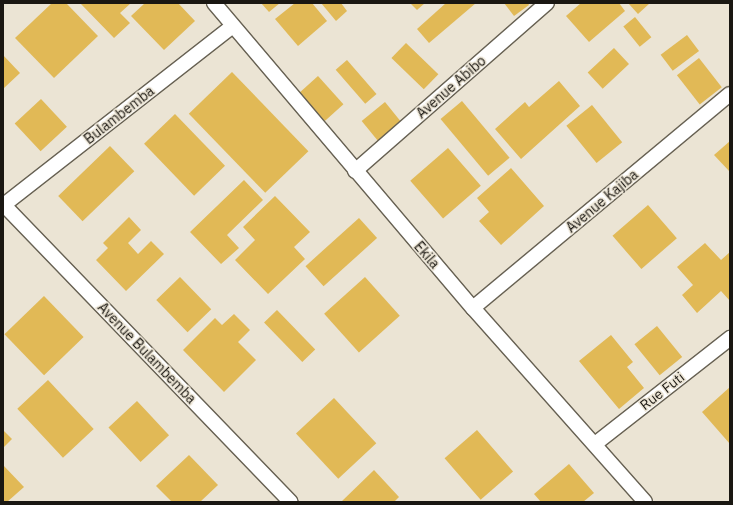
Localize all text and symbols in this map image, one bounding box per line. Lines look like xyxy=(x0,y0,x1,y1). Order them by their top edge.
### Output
street label: Avenue Abibo xyxy=(413,52,489,122)
street label: Bulambemba xyxy=(81,82,157,148)
street label: Avenue Kajiba xyxy=(563,166,641,236)
street label: Ekila xyxy=(411,238,443,272)
street label: Avenue Bulambemba xyxy=(94,299,200,407)
street label: Rue Futi xyxy=(636,368,688,414)

